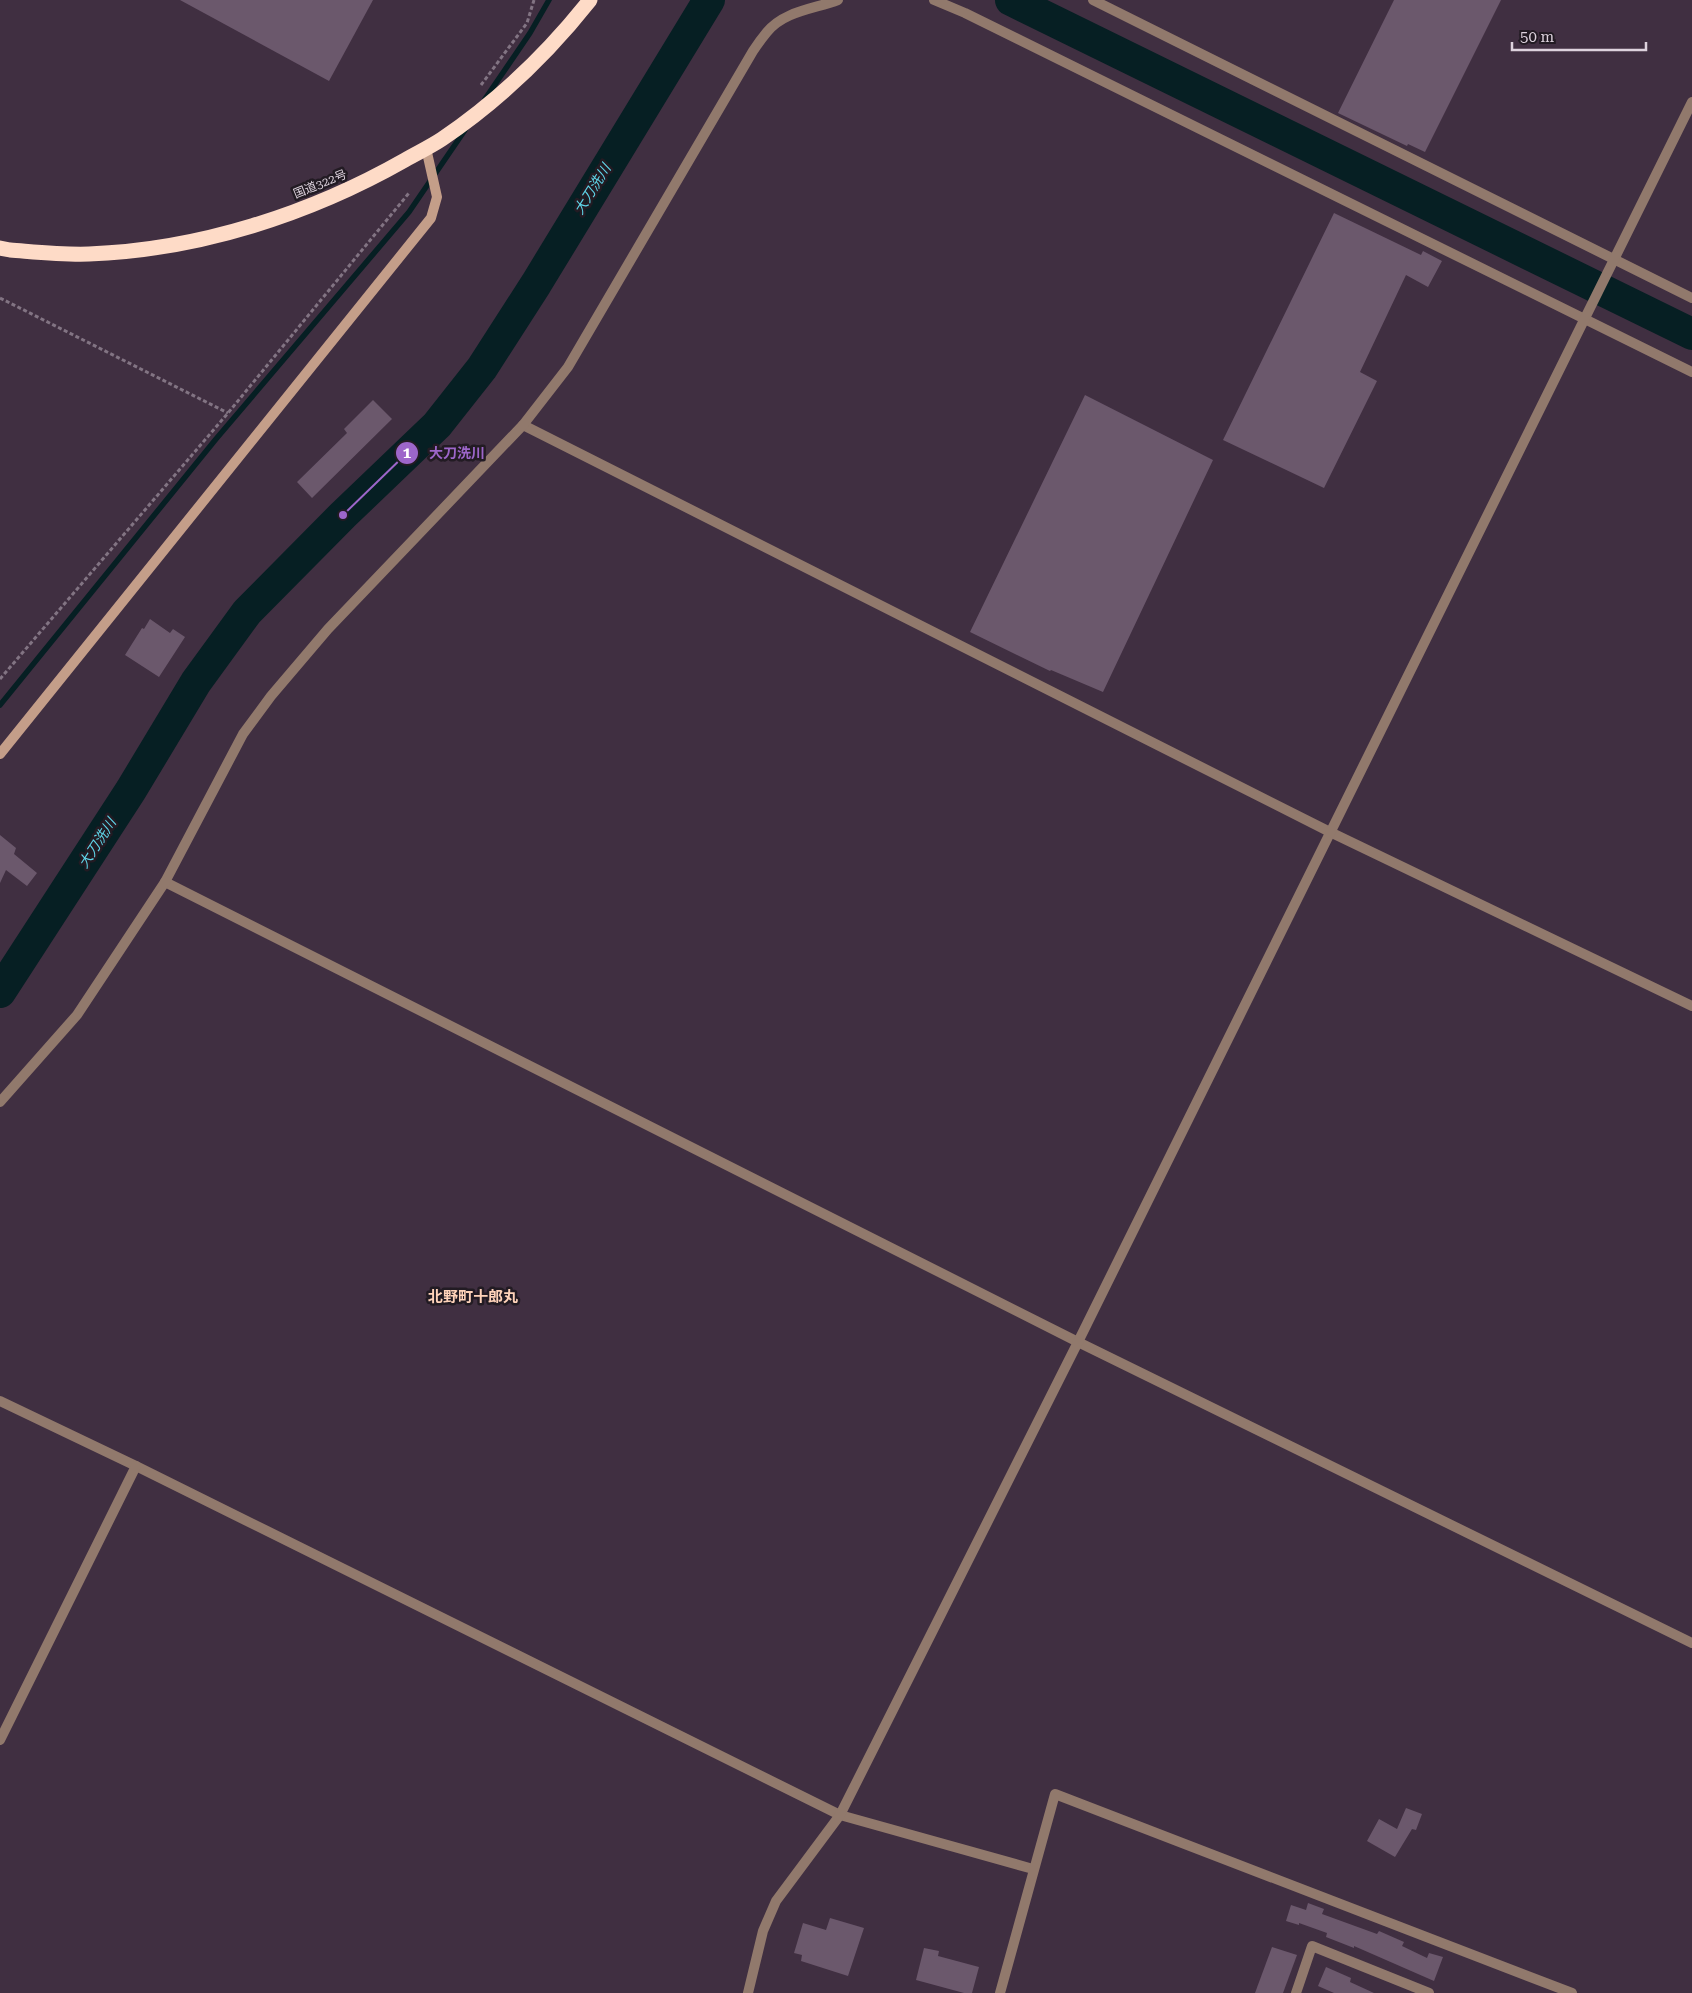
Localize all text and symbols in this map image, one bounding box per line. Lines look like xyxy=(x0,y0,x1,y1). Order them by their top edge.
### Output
scale bar xyxy=(1512,20,1646,52)
text: 50 m xyxy=(1520,28,1555,46)
water label: 大刀洗川 xyxy=(570,159,615,217)
street label: 国道322号 xyxy=(291,167,349,201)
callout: 大刀洗川 xyxy=(394,439,495,468)
text: 1 xyxy=(403,444,412,462)
text: 大刀洗川 xyxy=(429,445,485,461)
water label: 大刀洗川 xyxy=(75,813,120,871)
district label: 北野町十郎丸 xyxy=(428,1288,518,1306)

